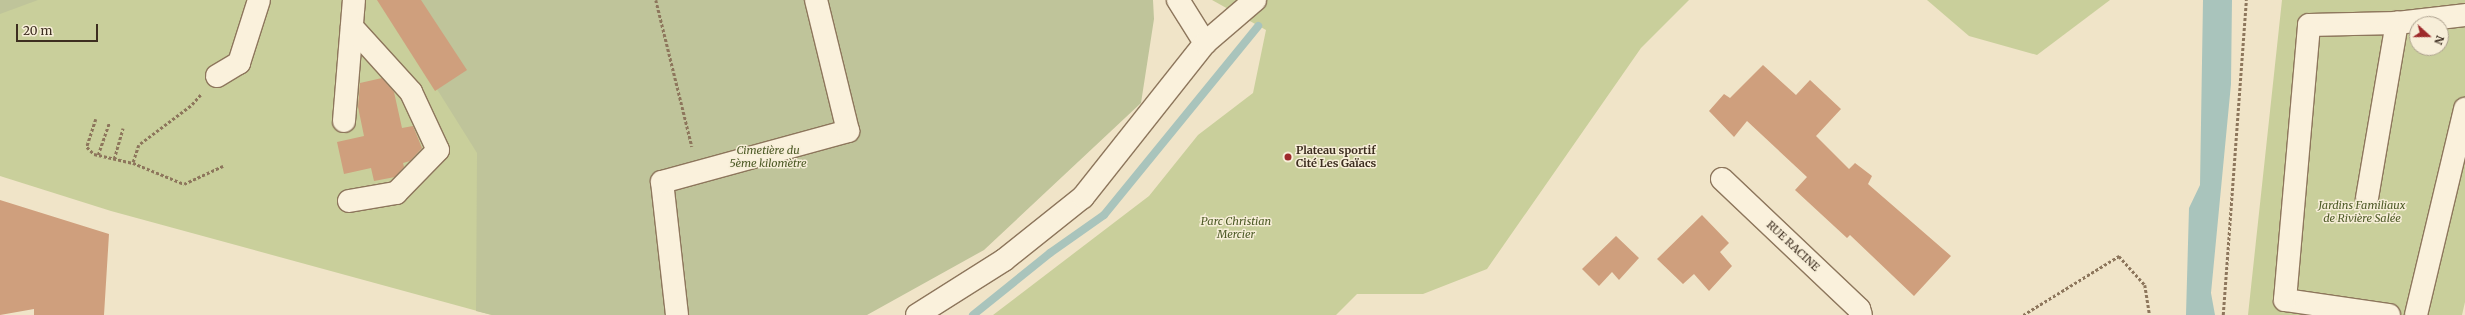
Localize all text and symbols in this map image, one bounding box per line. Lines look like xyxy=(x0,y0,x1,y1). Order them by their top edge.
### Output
scale bar xyxy=(18,16,100,42)
north arrow xyxy=(2409,16,2449,56)
text: 20 m xyxy=(23,23,52,38)
text: N xyxy=(2431,33,2447,47)
park label: Cimetière du 5ème kilomètre xyxy=(729,144,807,170)
place label: Plateau sportif Cité Les Gaïacs xyxy=(1296,144,1376,170)
marker: Plateau sportif Cité Les Gaïacs xyxy=(1283,152,1293,162)
park label: Jardins Familiaux de Rivière Salée xyxy=(2318,199,2406,225)
park label: Parc Christian Mercier xyxy=(1201,215,1271,241)
street label: RUE RACINE xyxy=(1764,218,1822,274)

